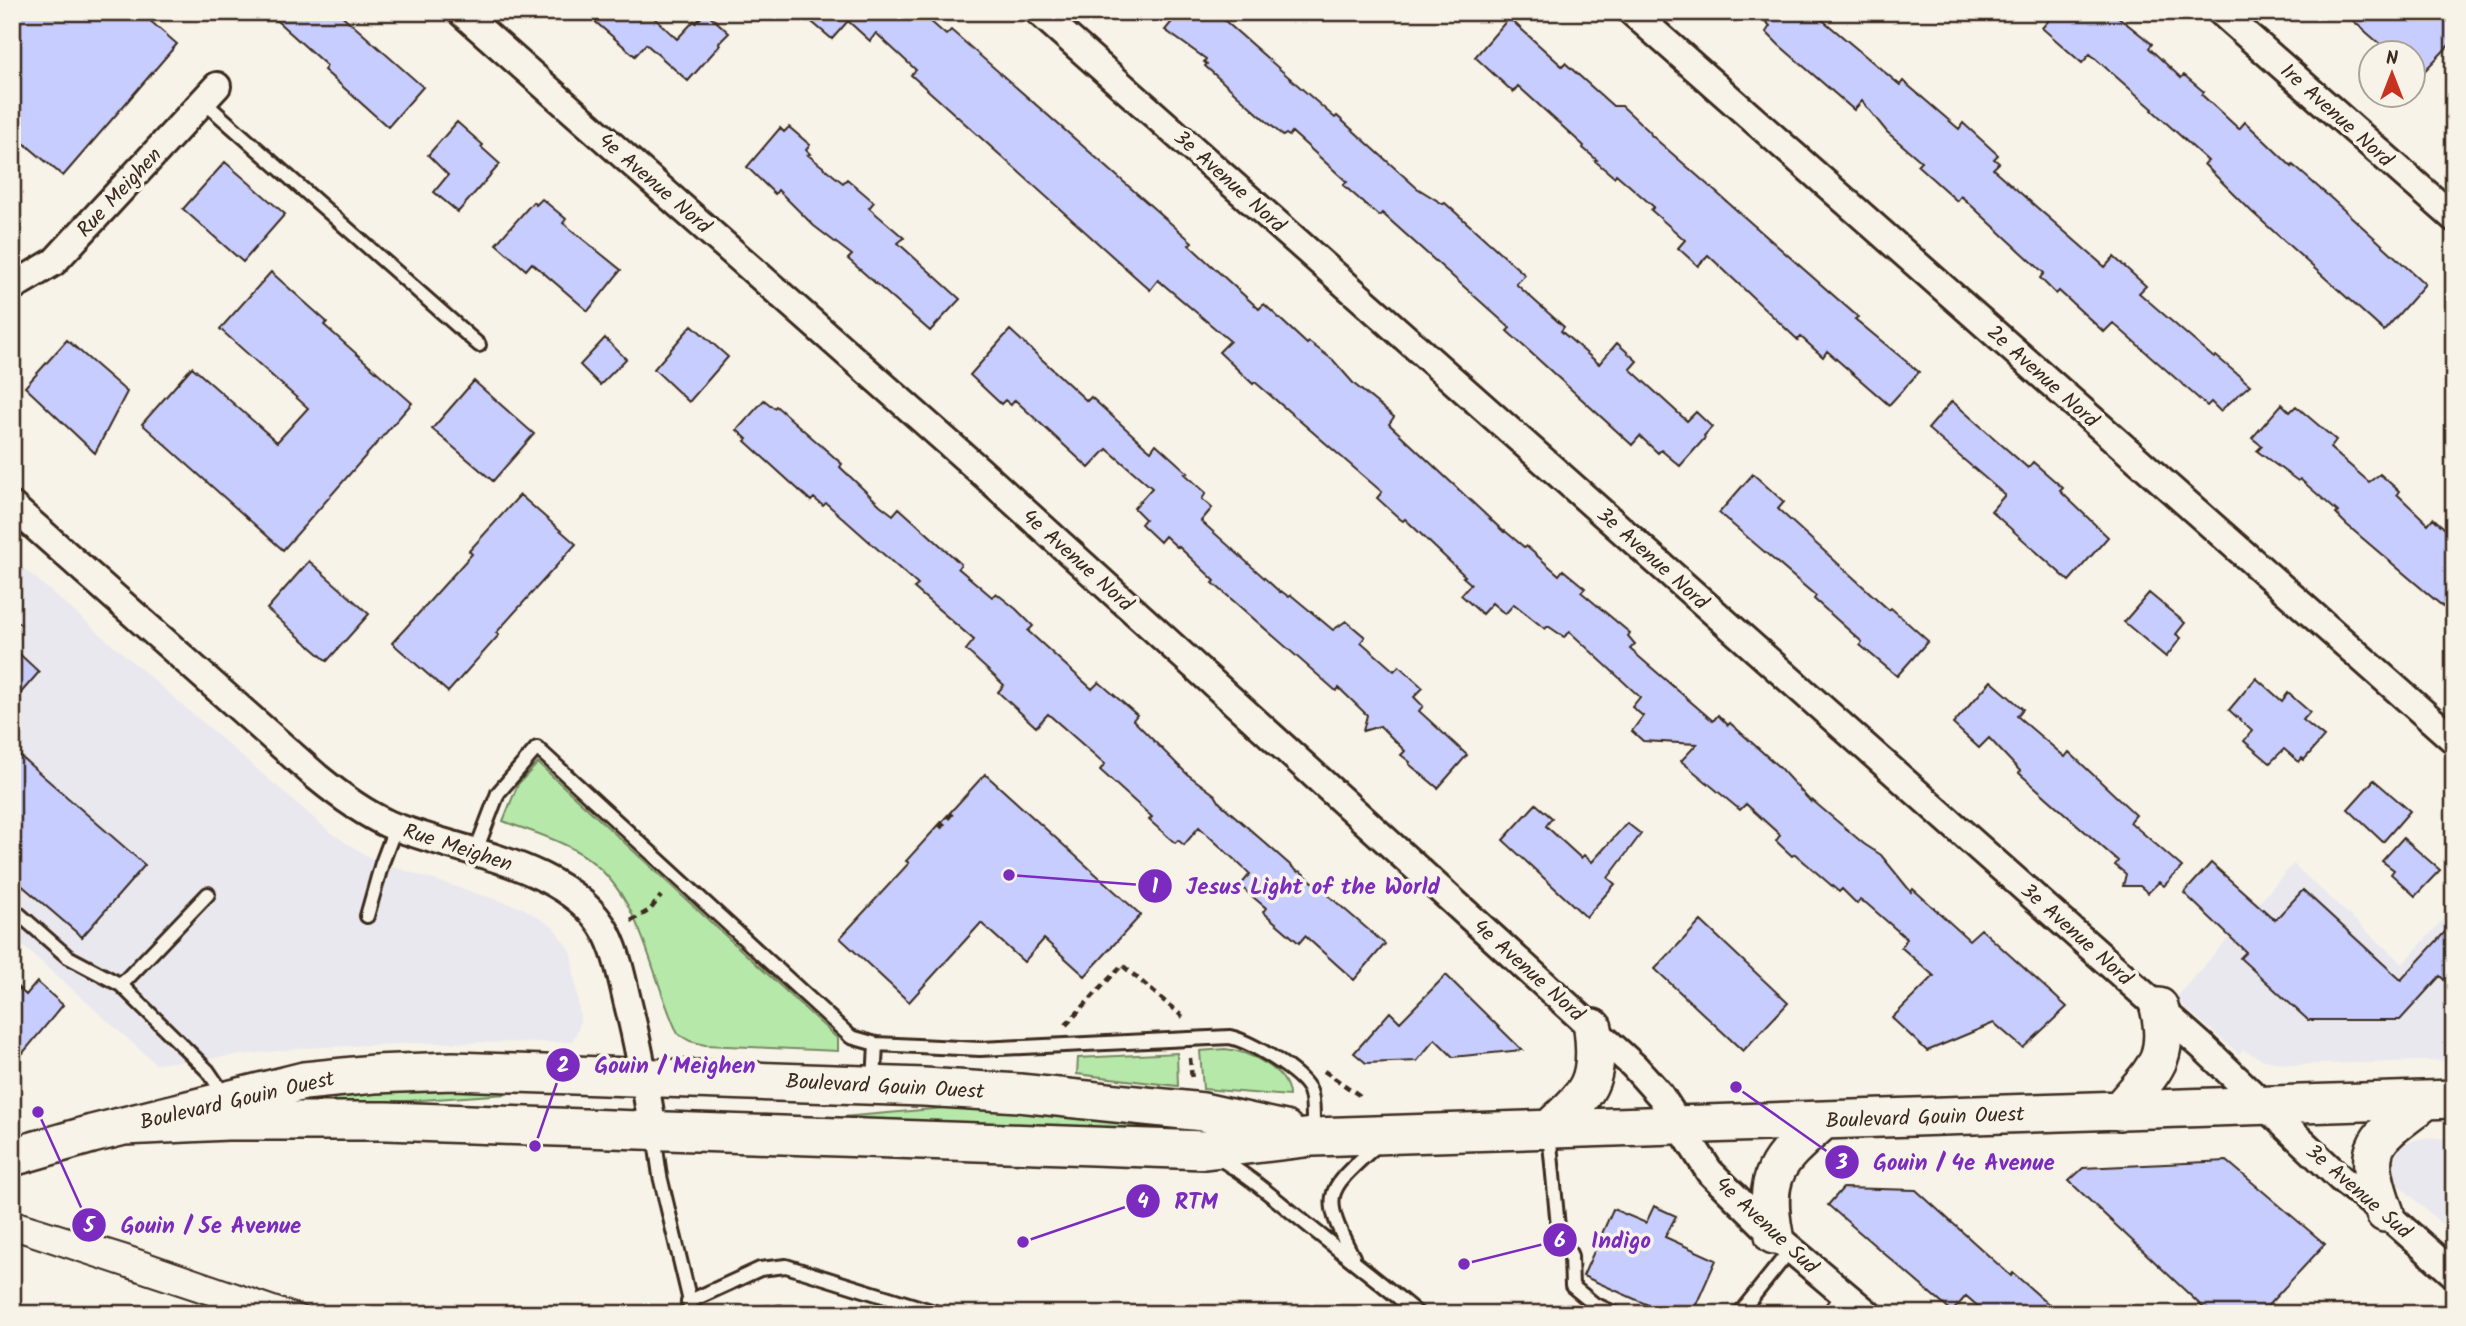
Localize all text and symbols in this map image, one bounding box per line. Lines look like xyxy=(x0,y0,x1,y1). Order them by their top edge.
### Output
north arrow xyxy=(2358,38,2428,108)
street label: 1re Avenue Nord xyxy=(2276,58,2398,172)
street label: 3e Avenue Nord xyxy=(1165,123,1293,242)
street label: 4e Avenue Nord xyxy=(590,125,718,243)
street label: Rue Meighen xyxy=(69,140,171,246)
street label: 2e Avenue Nord xyxy=(1978,318,2106,437)
street label: 3e Avenue Nord xyxy=(1588,500,1716,619)
street label: 4e Avenue Nord xyxy=(1014,502,1141,621)
street label: Rue Meighen xyxy=(399,815,516,882)
callout: Jesus Light of the World xyxy=(1137,864,1454,908)
text: Jesus Light of the World xyxy=(1186,870,1441,906)
text: 1 xyxy=(1152,871,1159,904)
street label: 3e Avenue Nord xyxy=(2012,876,2140,995)
street label: 4e Avenue Nord xyxy=(1465,912,1592,1031)
callout: Gouin / Meighen xyxy=(545,1043,769,1087)
text: Gouin / Meighen xyxy=(595,1049,756,1085)
text: 2 xyxy=(557,1050,569,1083)
street label: Boulevard Gouin Ouest xyxy=(137,1063,339,1140)
street label: Boulevard Gouin Ouest xyxy=(785,1066,986,1109)
street label: Boulevard Gouin Ouest xyxy=(1825,1099,2026,1138)
street label: 3e Avenue Sud xyxy=(2297,1136,2419,1248)
callout: Gouin / 4e Avenue xyxy=(1825,1140,2069,1184)
text: Gouin / 4e Avenue xyxy=(1873,1146,2055,1182)
text: 3 xyxy=(1835,1147,1848,1180)
street label: 4e Avenue Sud xyxy=(1707,1169,1826,1283)
callout: RTM xyxy=(1125,1179,1232,1223)
text: RTM xyxy=(1174,1185,1218,1221)
text: 4 xyxy=(1137,1186,1149,1219)
callout: Gouin / 5e Avenue xyxy=(71,1203,315,1247)
text: Gouin / 5e Avenue xyxy=(121,1209,301,1245)
text: 5 xyxy=(83,1210,97,1243)
callout: Indigo xyxy=(1542,1218,1665,1262)
text: Indigo xyxy=(1591,1224,1651,1260)
text: 6 xyxy=(1554,1225,1566,1258)

